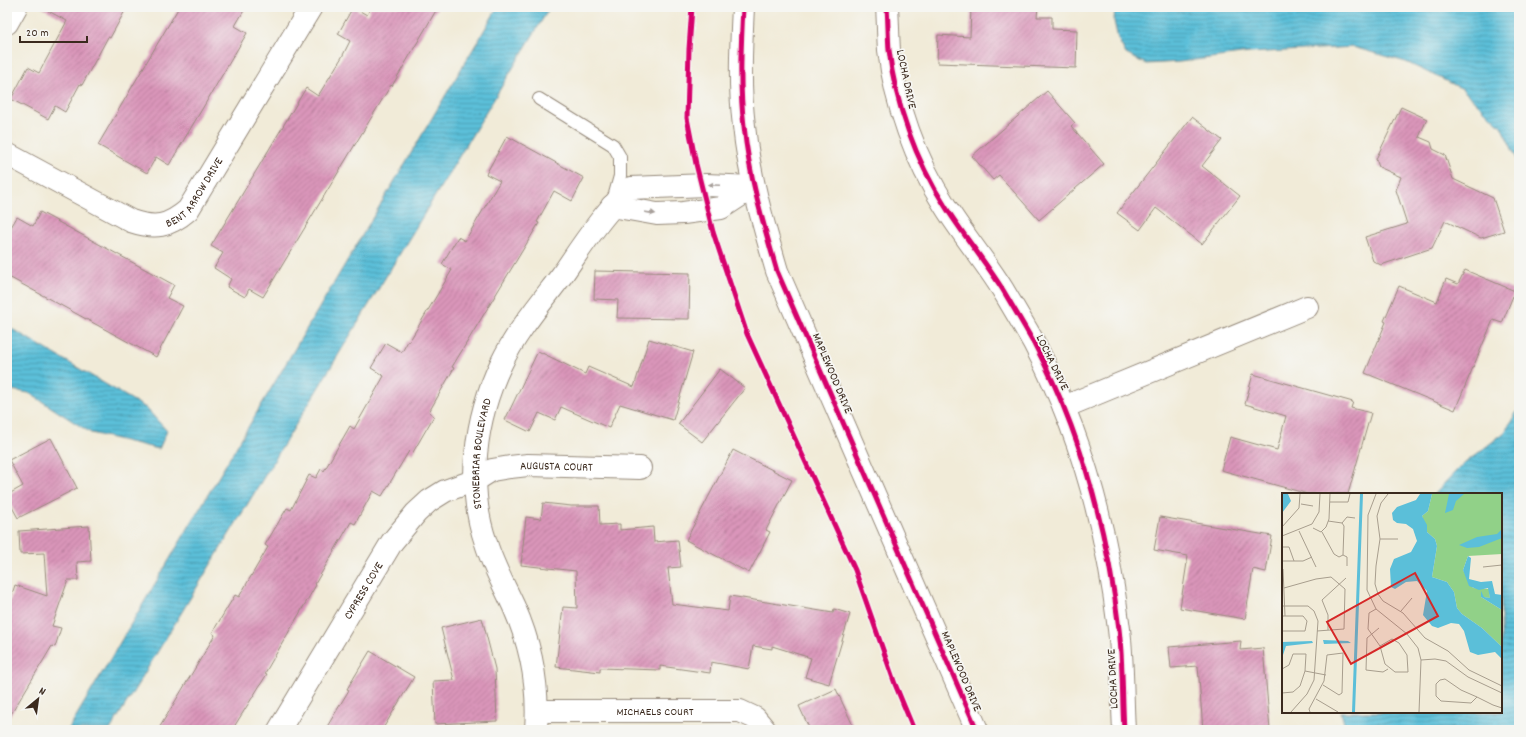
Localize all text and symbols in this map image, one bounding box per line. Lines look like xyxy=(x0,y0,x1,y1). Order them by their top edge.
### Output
scale bar xyxy=(20,18,87,44)
text: 20 m xyxy=(26,25,49,42)
street label: LOCHA DRIVE xyxy=(891,48,920,111)
street label: BENT ARROW DRIVE xyxy=(163,154,228,233)
one-way arrow xyxy=(707,182,720,188)
one-way arrow xyxy=(644,210,656,216)
street label: MAPLEWOOD DRIVE xyxy=(807,331,856,417)
street label: LOCHA DRIVE xyxy=(1031,332,1073,394)
street label: STONEBRIAR BOULEVARD xyxy=(468,396,497,510)
street label: AUGUSTA COURT xyxy=(519,458,593,477)
inset map xyxy=(1282,493,1502,713)
street label: CYPRESS COVE xyxy=(340,559,388,623)
street label: MAPLEWOOD DRIVE xyxy=(936,629,985,715)
street label: LOCHA DRIVE xyxy=(1103,648,1124,709)
north arrow xyxy=(18,679,58,719)
text: N xyxy=(36,684,49,701)
street label: MICHAELS COURT xyxy=(616,704,694,721)

